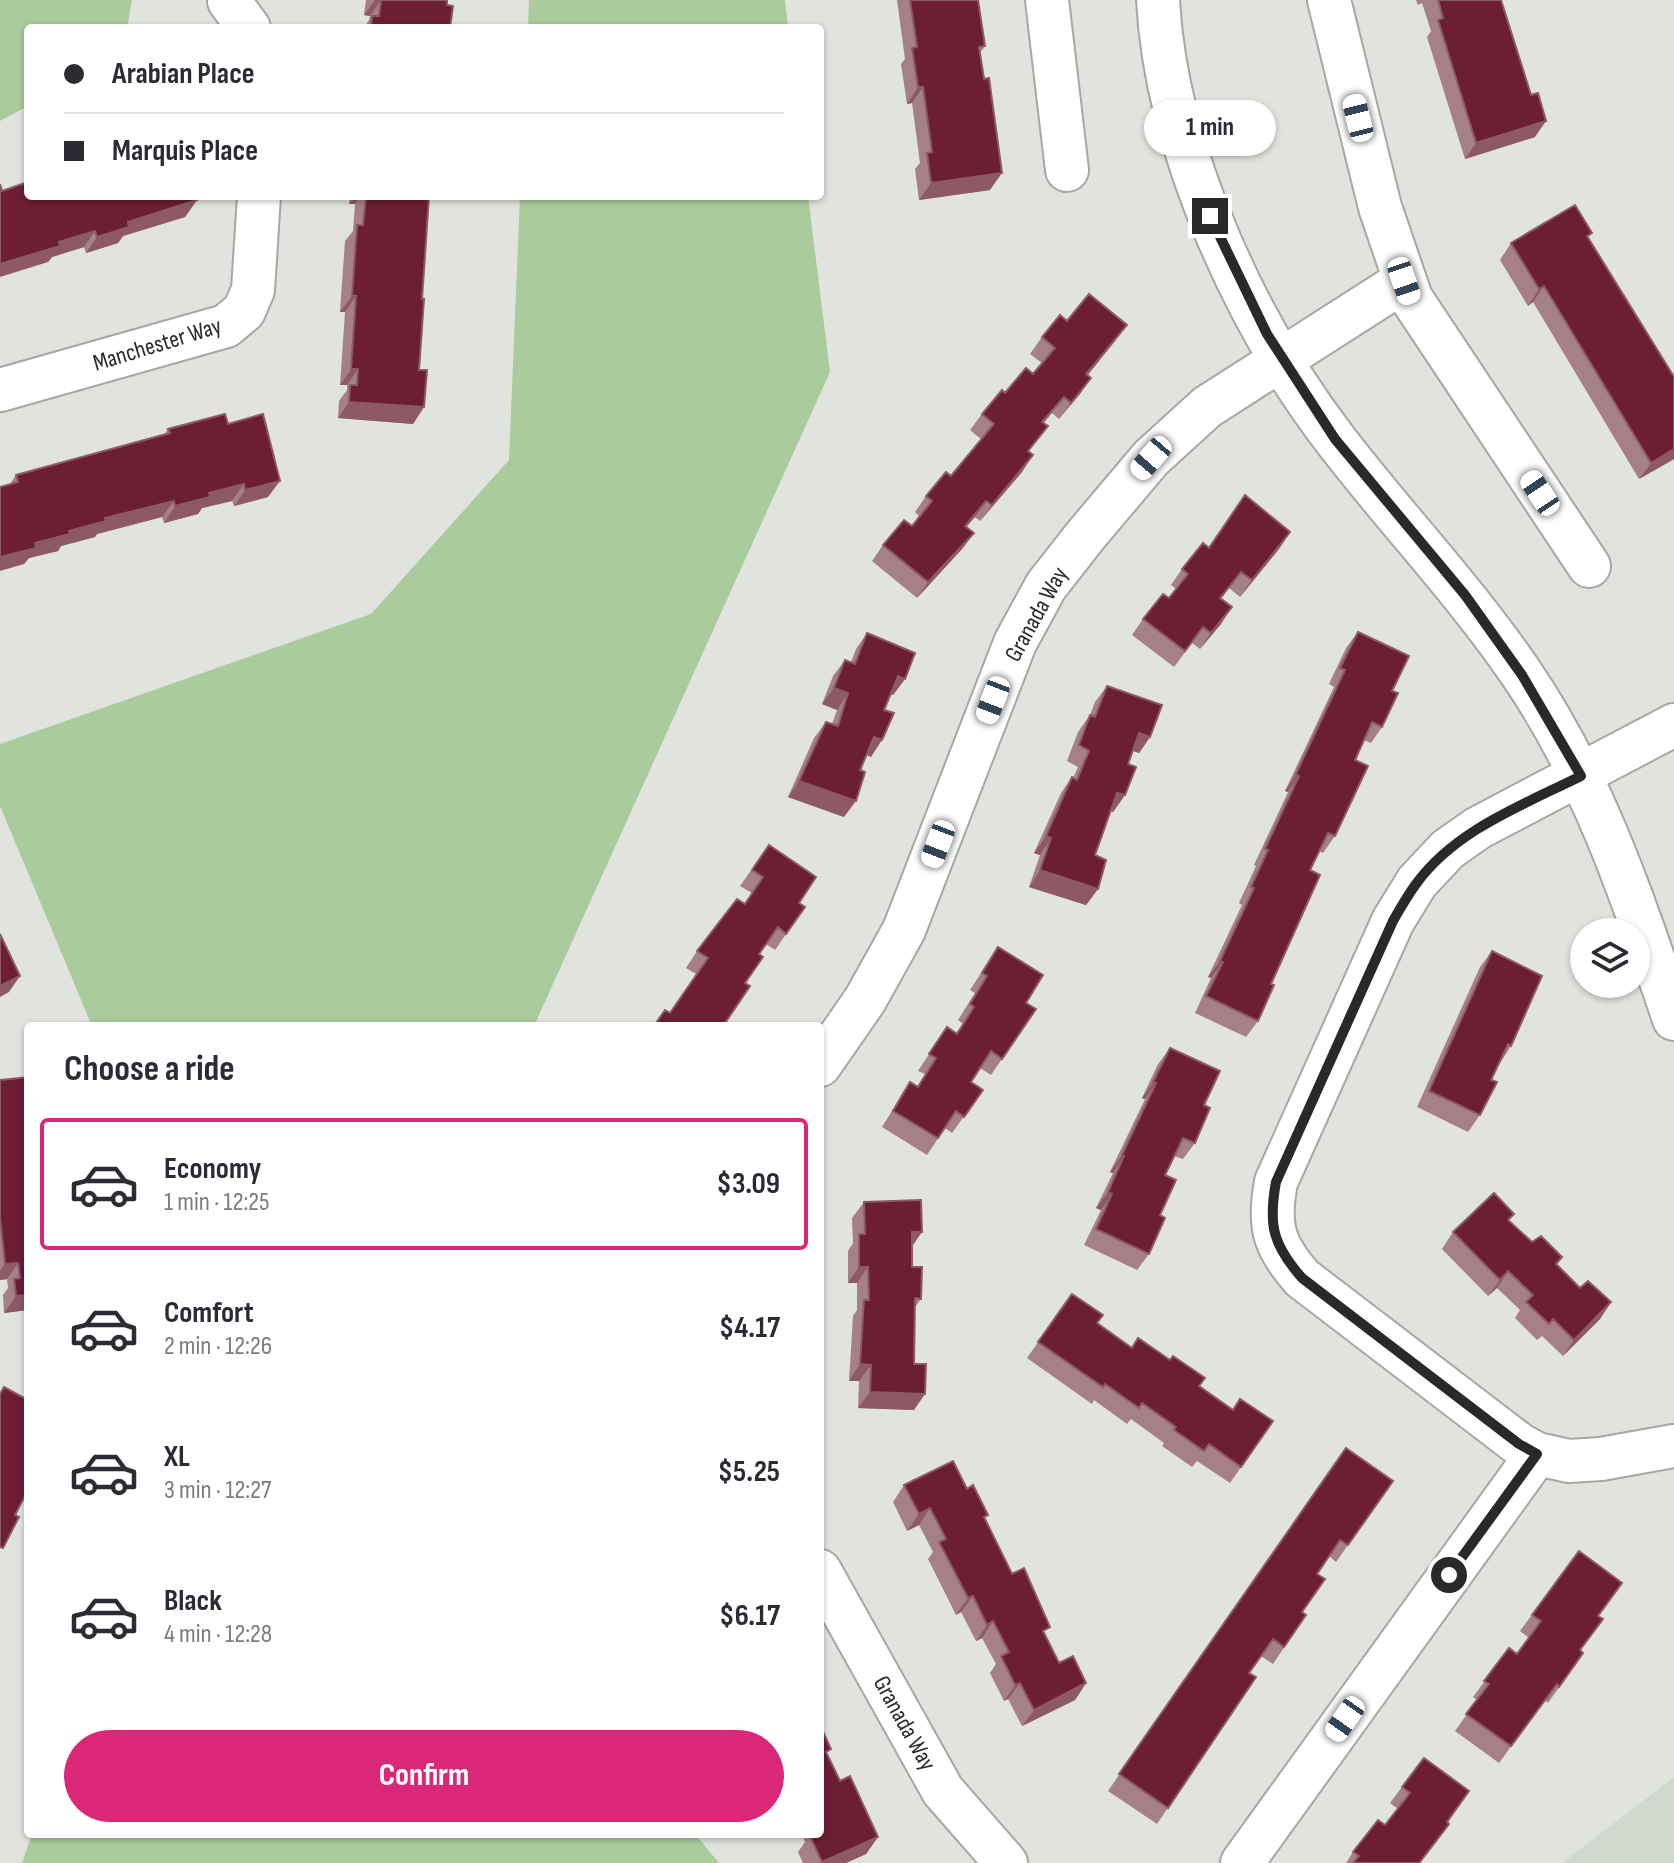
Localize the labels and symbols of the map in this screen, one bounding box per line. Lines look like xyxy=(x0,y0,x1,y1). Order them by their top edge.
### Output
car xyxy=(1341,92,1375,144)
callout: 1 min xyxy=(1144,100,1276,156)
route end xyxy=(1192,198,1228,234)
car xyxy=(1385,254,1423,308)
street label: Manchester Way xyxy=(89,311,225,378)
car xyxy=(1126,432,1176,484)
car xyxy=(1517,466,1563,520)
street label: Granada Way xyxy=(999,562,1074,667)
car xyxy=(973,673,1013,727)
car xyxy=(918,817,958,871)
route start xyxy=(1431,1557,1467,1593)
street label: Granada Way xyxy=(867,1671,942,1776)
car xyxy=(1321,1692,1369,1746)

